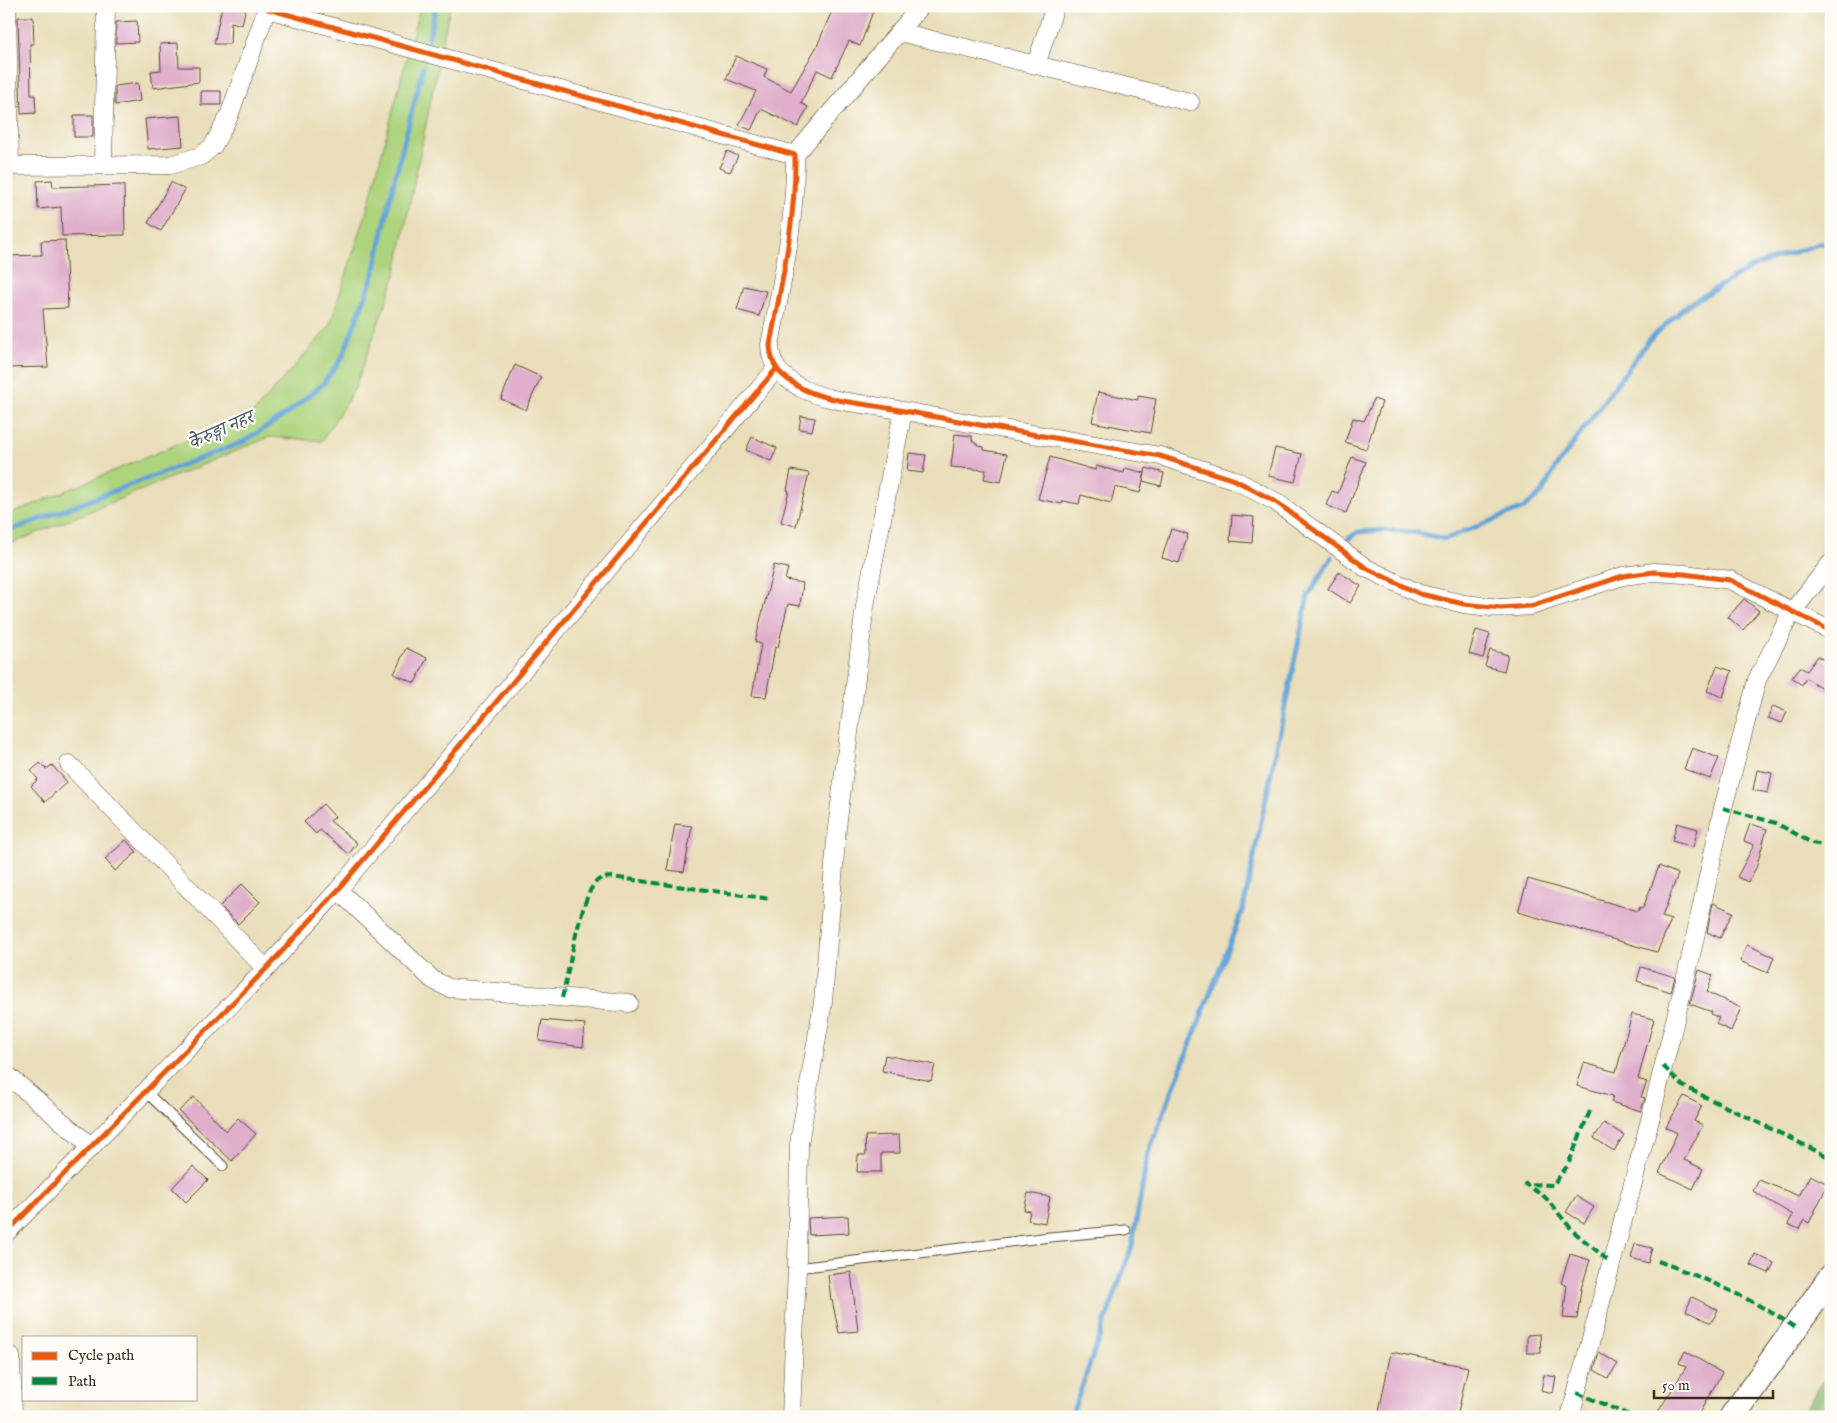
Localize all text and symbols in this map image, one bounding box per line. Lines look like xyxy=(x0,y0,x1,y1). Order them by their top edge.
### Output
water label: केेरुङ्गा नहर xyxy=(185,404,261,456)
legend xyxy=(22,1336,198,1400)
text: Cycle path xyxy=(68,1346,134,1365)
scale bar xyxy=(1654,1368,1773,1400)
text: Path xyxy=(68,1372,96,1391)
text: 50 m xyxy=(1662,1376,1690,1395)

